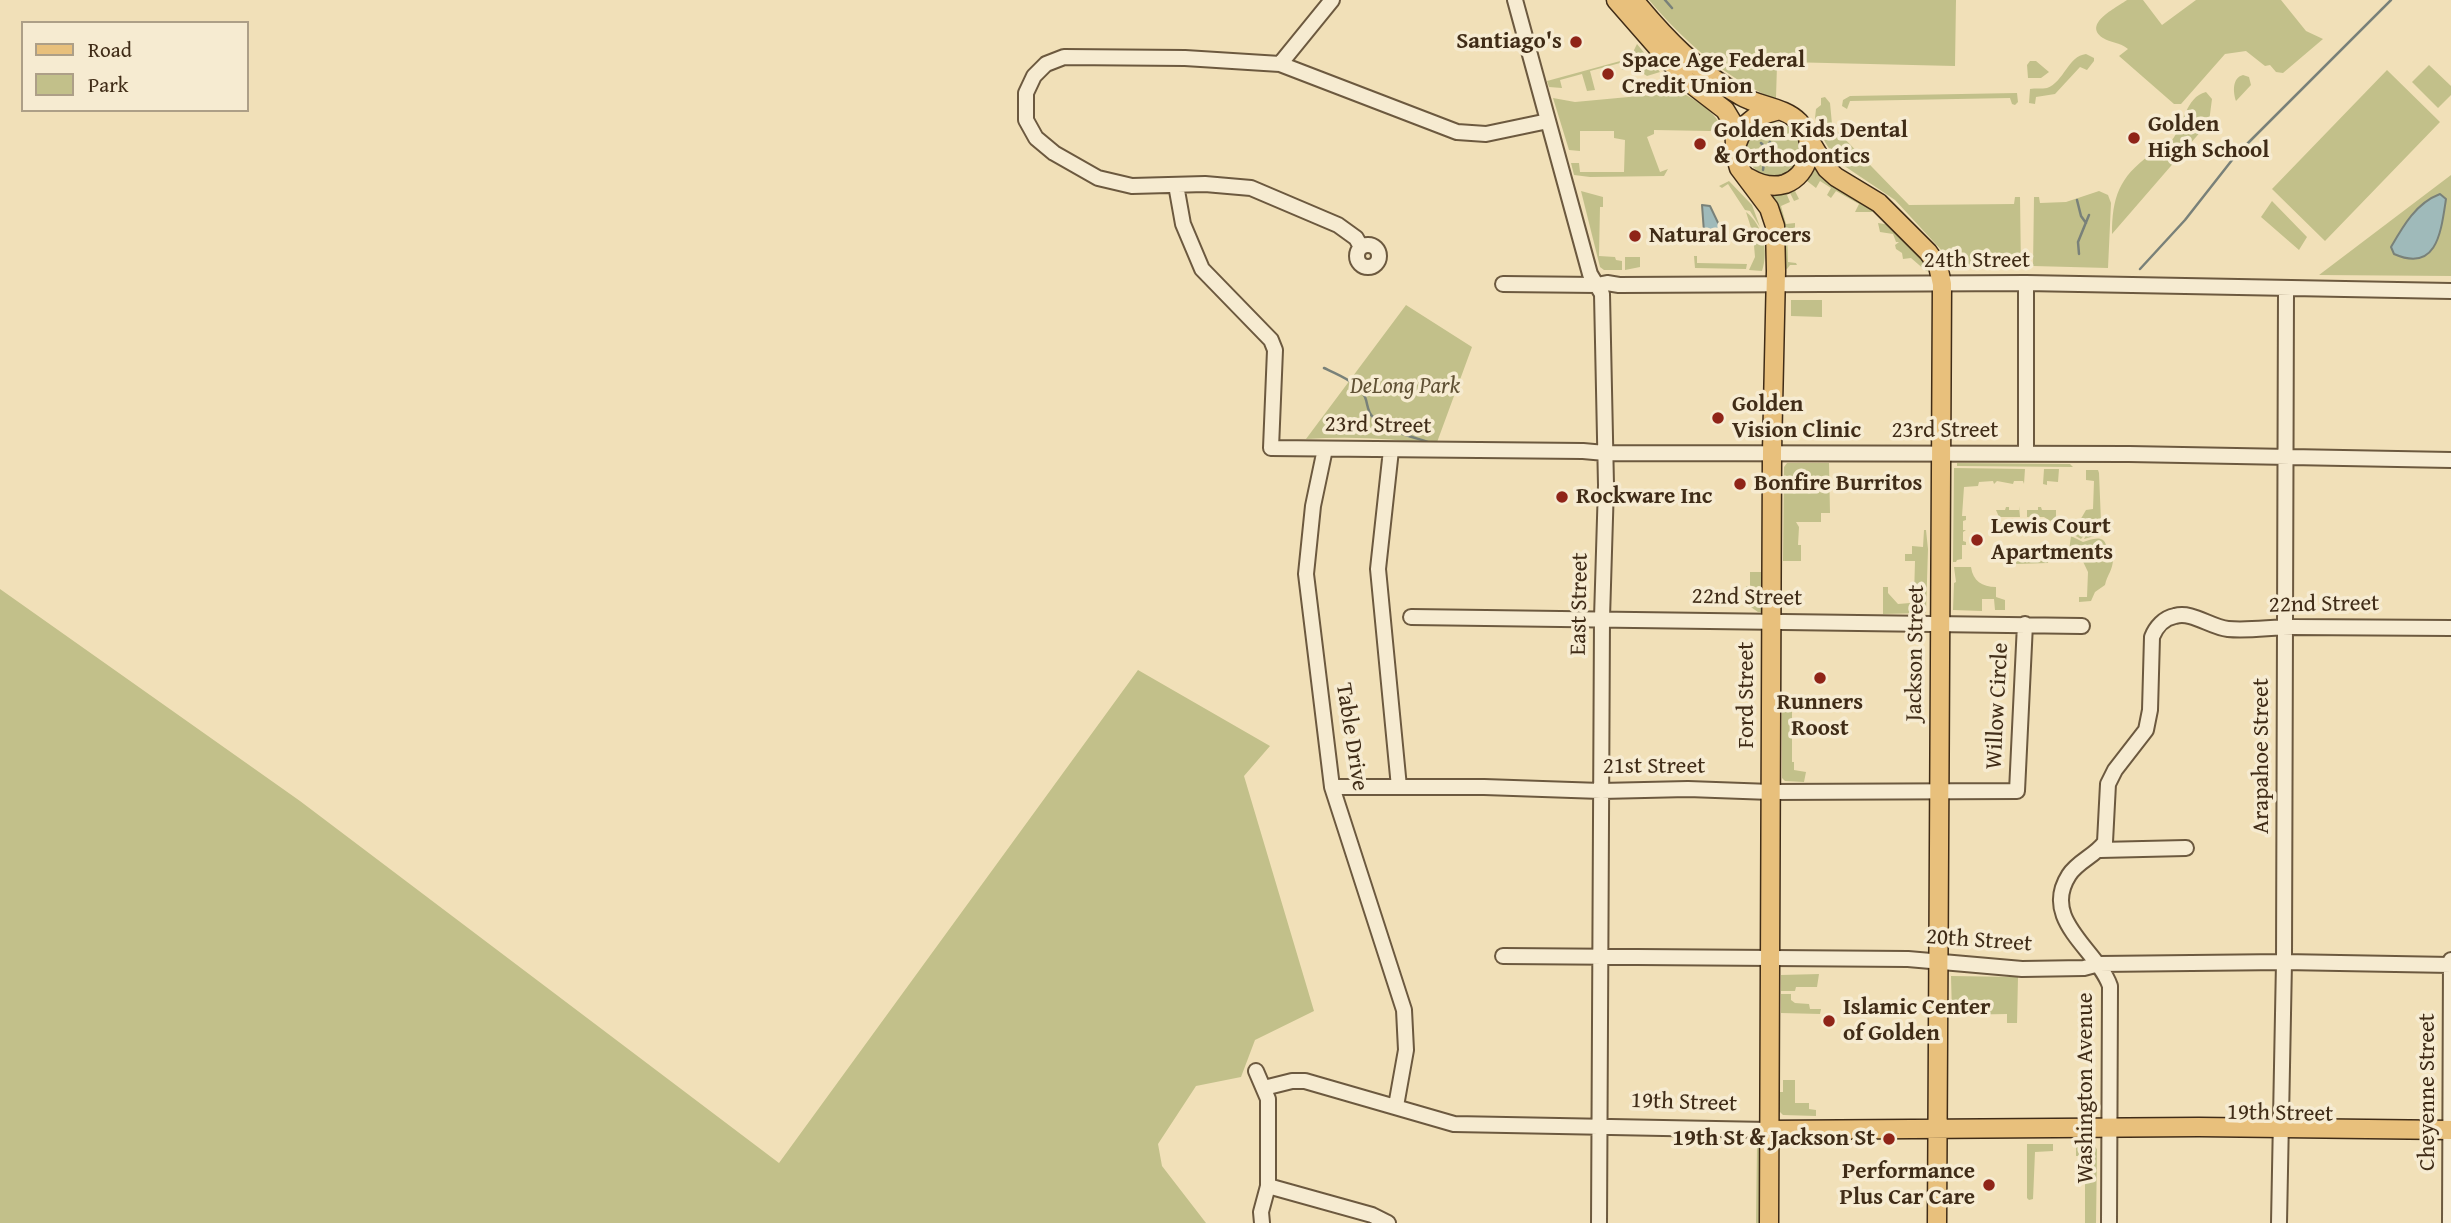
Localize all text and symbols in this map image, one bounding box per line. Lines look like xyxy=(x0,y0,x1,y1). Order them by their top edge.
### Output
legend xyxy=(21,21,248,112)
place label: Santiago's xyxy=(1456,28,1562,56)
text: Road xyxy=(88,34,132,65)
marker: Santiago's xyxy=(1568,34,1584,50)
place label: Space Age Federal Credit Union xyxy=(1622,47,1805,101)
marker: Space Age Federal Credit Union xyxy=(1600,66,1616,82)
text: Park xyxy=(88,69,129,100)
place label: Golden High School xyxy=(2148,111,2269,165)
place label: Golden Kids Dental & Orthodontics xyxy=(1714,117,1908,171)
marker: Golden High School xyxy=(2126,130,2142,146)
marker: Golden Kids Dental & Orthodontics xyxy=(1692,136,1708,152)
place label: Natural Grocers xyxy=(1649,222,1811,250)
marker: Natural Grocers xyxy=(1627,228,1643,244)
street label: 24th Street xyxy=(1924,247,2030,275)
park label: DeLong Park xyxy=(1350,373,1460,401)
place label: Golden Vision Clinic xyxy=(1732,391,1861,445)
marker: Golden Vision Clinic xyxy=(1710,410,1726,426)
street label: 23rd Street xyxy=(1324,411,1432,441)
street label: 23rd Street xyxy=(1892,417,1998,445)
place label: Bonfire Burritos xyxy=(1754,470,1922,498)
marker: Bonfire Burritos xyxy=(1732,476,1748,492)
place label: Rockware Inc xyxy=(1576,483,1712,511)
marker: Rockware Inc xyxy=(1554,489,1570,505)
place label: Lewis Court Apartments xyxy=(1991,513,2113,567)
marker: Lewis Court Apartments xyxy=(1969,532,1985,548)
street label: East Street xyxy=(1565,552,1595,656)
street label: 22nd Street xyxy=(1691,583,1803,613)
street label: Jackson Street xyxy=(1901,584,1931,722)
street label: 22nd Street xyxy=(2268,590,2380,620)
street label: Ford Street xyxy=(1733,642,1761,748)
street label: Willow Circle xyxy=(1981,642,2015,770)
marker: Runners Roost xyxy=(1812,670,1828,686)
street label: Arapahoe Street xyxy=(2248,678,2276,834)
street label: Table Drive xyxy=(1329,681,1373,793)
place label: Runners Roost xyxy=(1777,689,1863,743)
street label: 21st Street xyxy=(1603,753,1705,781)
street label: 20th Street xyxy=(1925,924,2033,958)
street label: Washington Avenue xyxy=(2072,993,2100,1183)
place label: Islamic Center of Golden xyxy=(1843,994,1991,1048)
marker: Islamic Center of Golden xyxy=(1821,1013,1837,1029)
street label: Cheyenne Street xyxy=(2414,1013,2442,1171)
street label: 19th Street xyxy=(1630,1087,1738,1119)
street label: 19th Street xyxy=(2227,1099,2333,1129)
place label: 19th St & Jackson St xyxy=(1672,1125,1875,1153)
marker: 19th St & Jackson St xyxy=(1881,1131,1897,1147)
place label: Performance Plus Car Care xyxy=(1840,1158,1975,1212)
marker: Performance Plus Car Care xyxy=(1981,1177,1997,1193)

